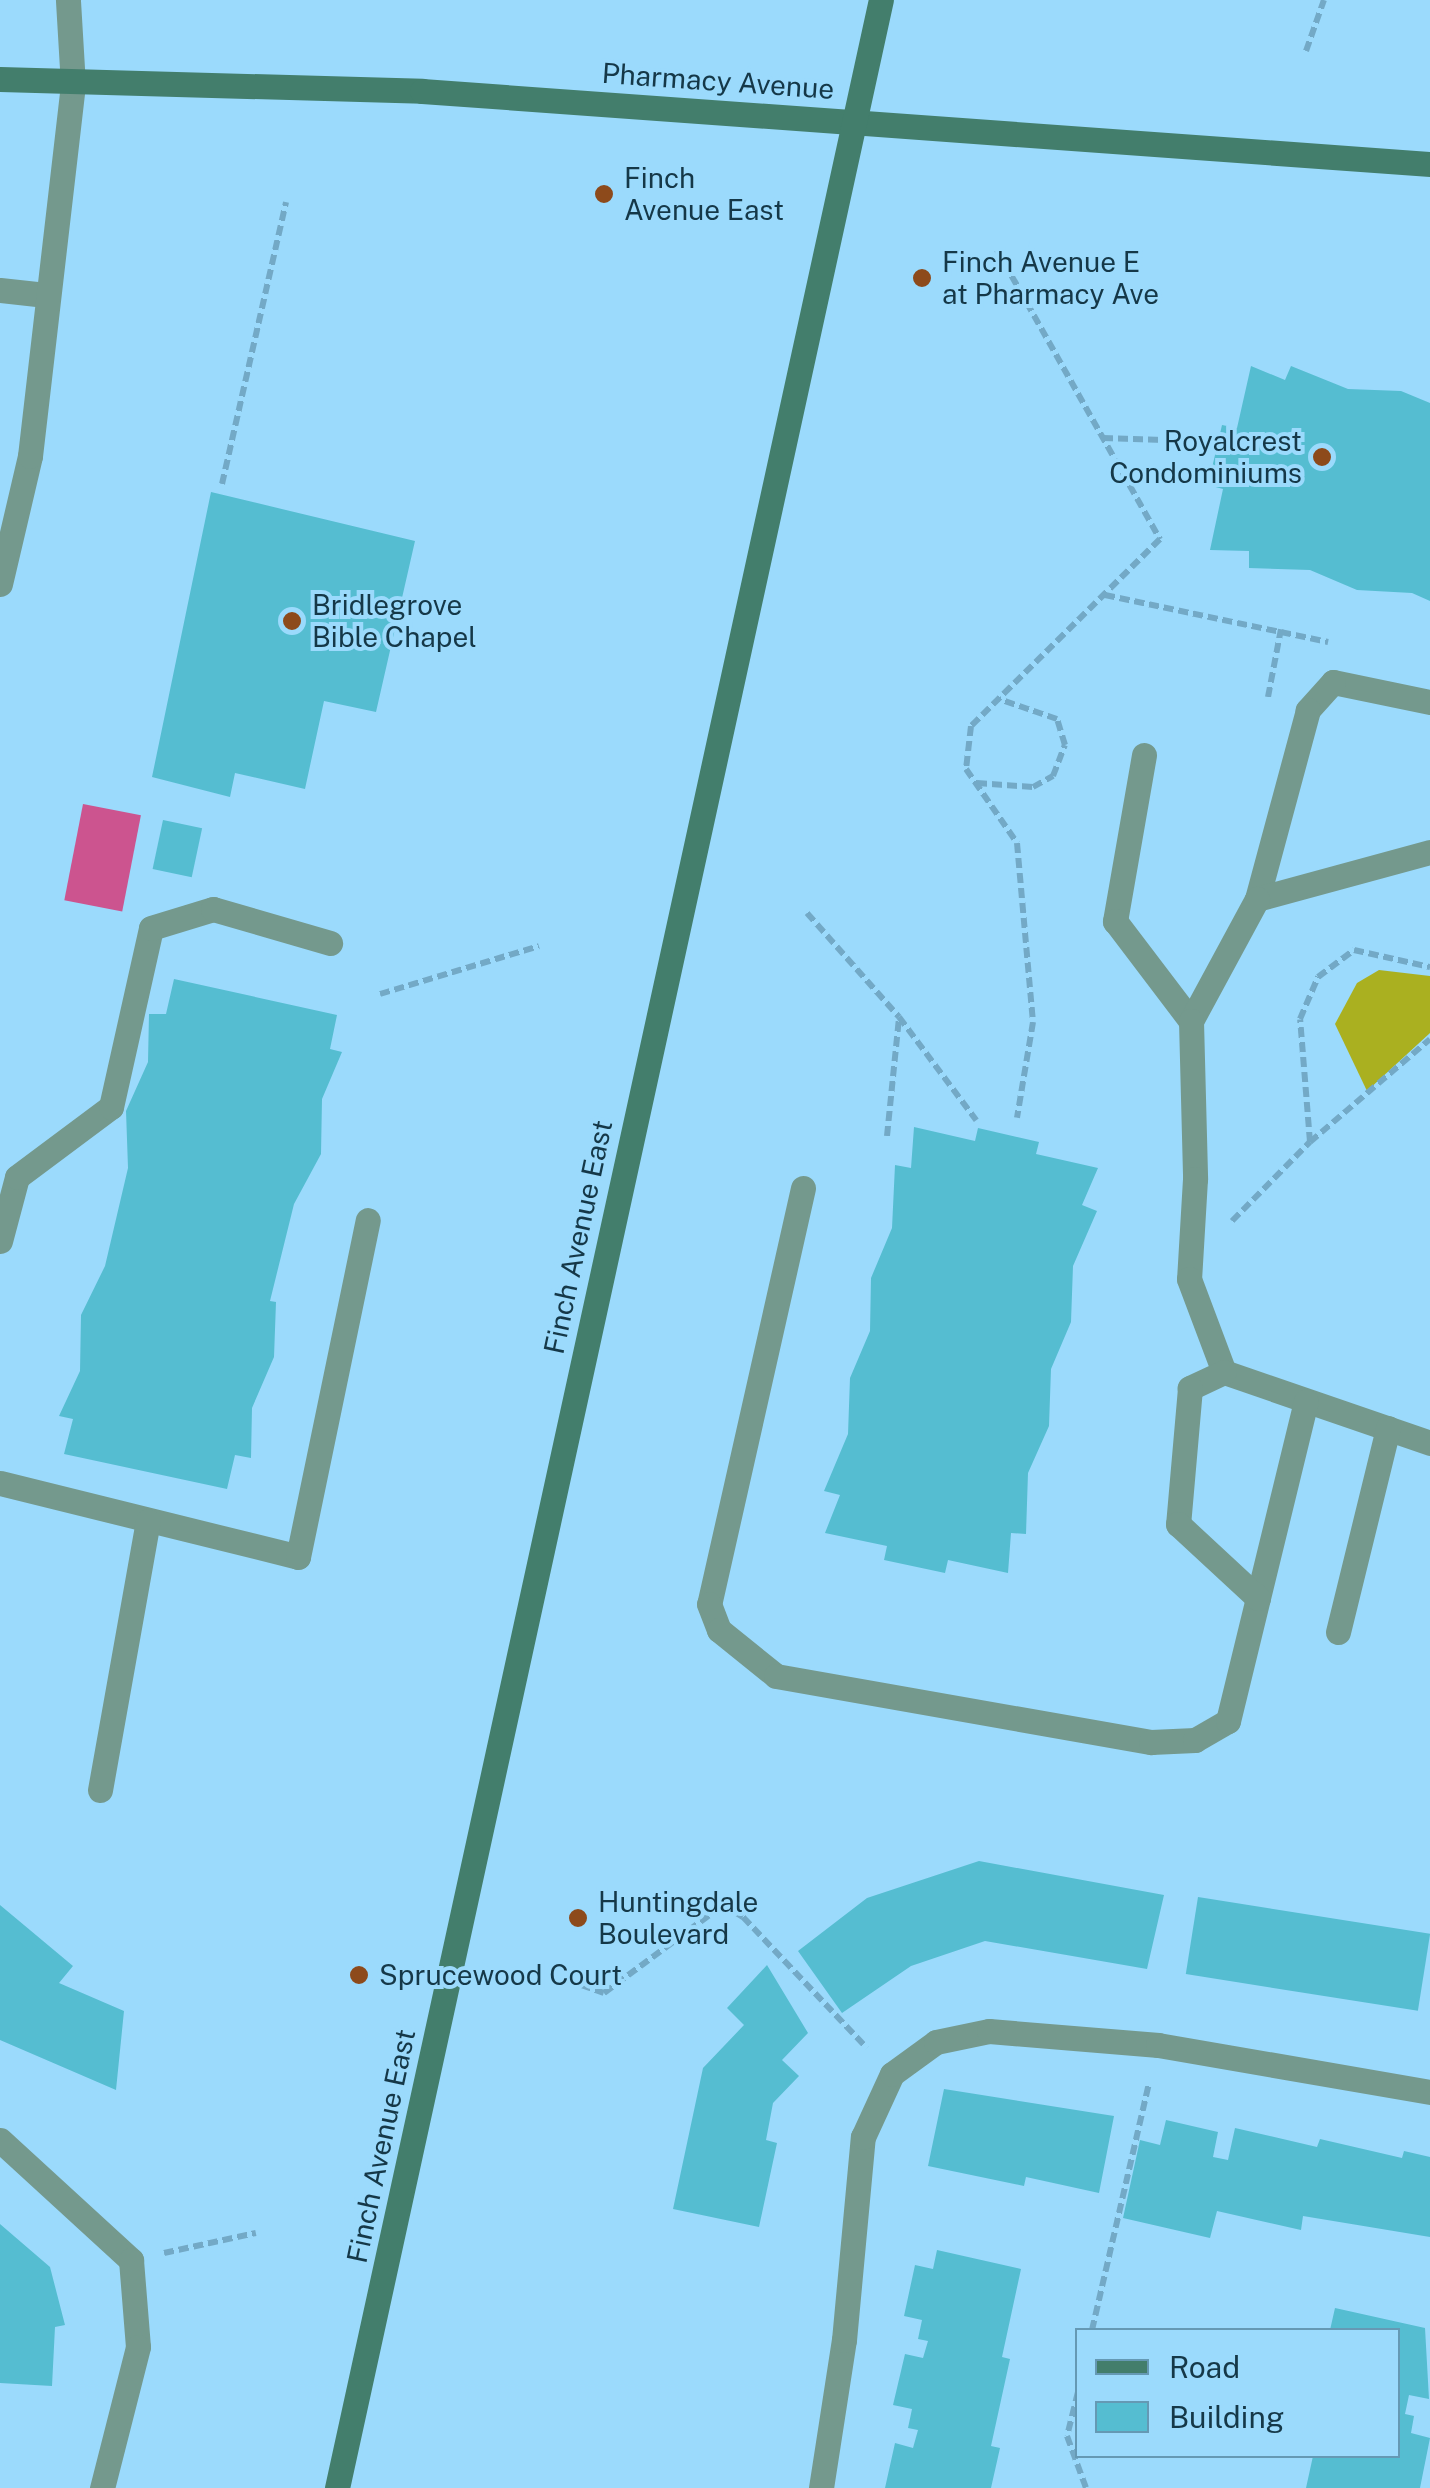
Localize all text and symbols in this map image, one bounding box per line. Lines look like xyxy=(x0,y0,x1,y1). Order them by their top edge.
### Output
street label: Pharmacy Avenue xyxy=(601,56,835,106)
place label: Finch Avenue East xyxy=(624,161,784,227)
marker: Finch Avenue East xyxy=(593,183,615,205)
place label: Finch Avenue E at Pharmacy Ave xyxy=(942,245,1159,311)
marker: Finch Avenue E at Pharmacy Ave xyxy=(911,267,933,289)
place label: Royalcrest Condominiums xyxy=(1109,424,1302,490)
marker: Royalcrest Condominiums xyxy=(1311,446,1333,468)
place label: Bridlegrove Bible Chapel xyxy=(312,588,477,654)
marker: Bridlegrove Bible Chapel xyxy=(281,610,303,632)
street label: Finch Avenue East xyxy=(537,1117,619,1357)
place label: Huntingdale Boulevard xyxy=(598,1885,758,1951)
marker: Huntingdale Boulevard xyxy=(567,1907,589,1929)
place label: Sprucewood Court xyxy=(379,1958,622,1992)
marker: Sprucewood Court xyxy=(348,1964,370,1986)
street label: Finch Avenue East xyxy=(340,2026,422,2266)
legend xyxy=(1075,2328,1400,2458)
text: Road xyxy=(1169,2349,1240,2385)
text: Building xyxy=(1169,2399,1284,2435)

